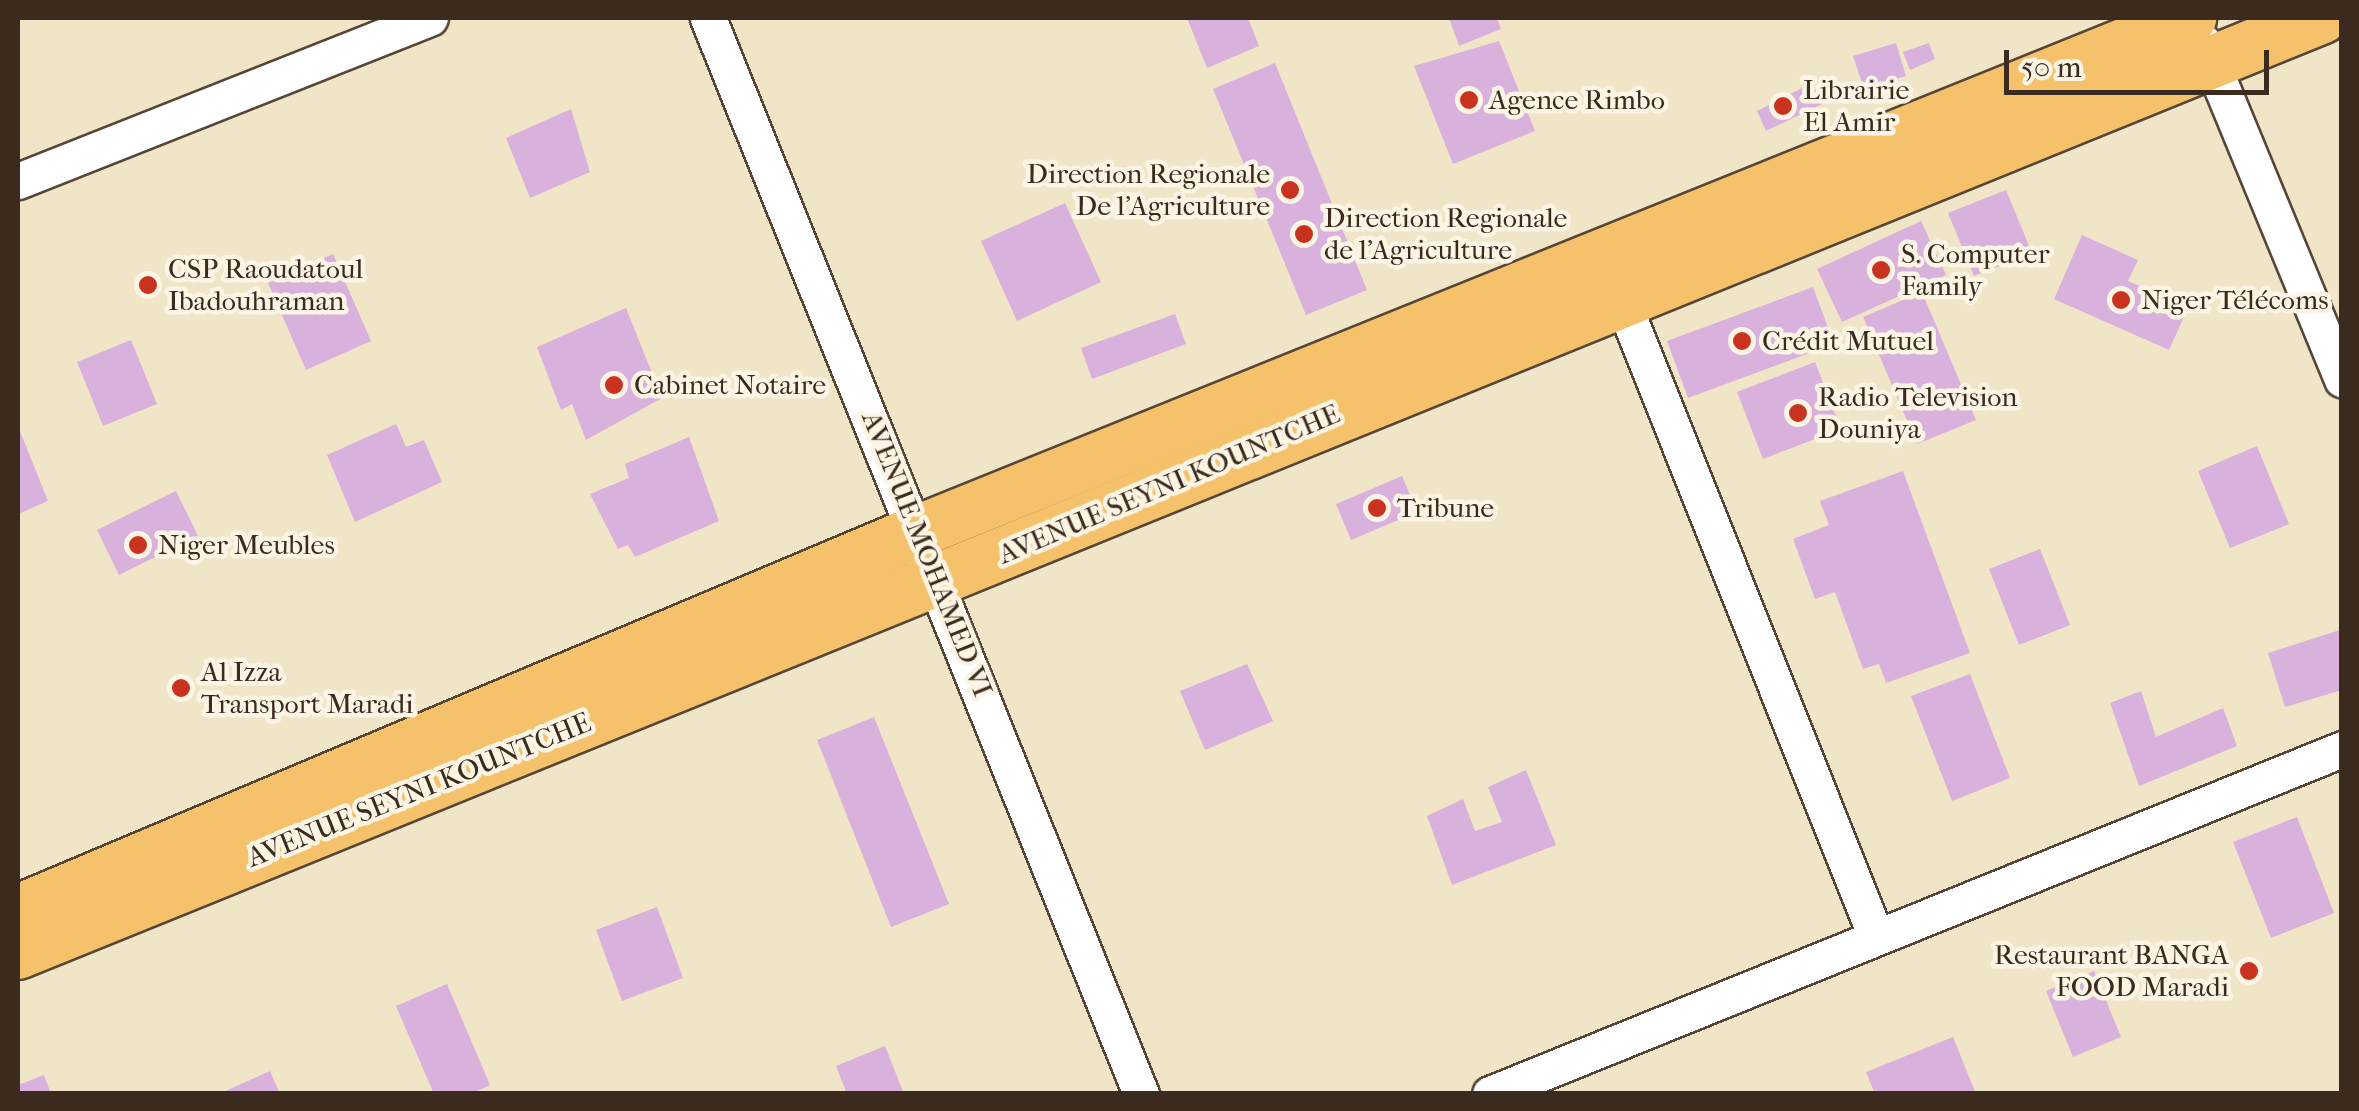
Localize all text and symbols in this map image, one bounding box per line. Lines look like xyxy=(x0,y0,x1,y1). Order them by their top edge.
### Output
scale bar xyxy=(2009,30,2274,92)
text: 50 m xyxy=(2021,50,2082,85)
place label: Librairie El Amir xyxy=(1803,73,1909,139)
place label: Agence Rimbo xyxy=(1489,83,1665,117)
marker: Agence Rimbo xyxy=(1458,89,1480,111)
marker: Librairie El Amir xyxy=(1772,95,1794,117)
place label: Direction Regionale De l'Agriculture xyxy=(1027,157,1270,223)
marker: Direction Regionale De l'Agriculture xyxy=(1279,179,1301,201)
place label: Direction Regionale de l'Agriculture xyxy=(1324,201,1567,267)
marker: Direction Regionale de l'Agriculture xyxy=(1293,223,1315,245)
place label: S. Computer Family xyxy=(1901,237,2050,303)
place label: CSP Raoudatoul Ibadouhraman xyxy=(168,252,363,318)
marker: S. Computer Family xyxy=(1870,259,1892,281)
marker: CSP Raoudatoul Ibadouhraman xyxy=(137,274,159,296)
place label: Niger Télécoms xyxy=(2141,283,2329,317)
marker: Niger Télécoms xyxy=(2110,289,2132,311)
place label: Crédit Mutuel xyxy=(1762,324,1934,358)
marker: Crédit Mutuel xyxy=(1731,330,1753,352)
place label: Cabinet Notaire xyxy=(634,368,826,402)
marker: Cabinet Notaire xyxy=(603,374,625,396)
place label: Radio Television Douniya xyxy=(1818,380,2018,446)
street label: AVENUE SEYNI KOUNTCHE xyxy=(993,397,1345,571)
marker: Radio Television Douniya xyxy=(1787,402,1809,424)
street label: AVENUE MOHAMED VI xyxy=(854,406,1000,702)
place label: Tribune xyxy=(1397,491,1494,525)
marker: Tribune xyxy=(1366,497,1388,519)
place label: Niger Meubles xyxy=(158,528,335,562)
marker: Niger Meubles xyxy=(127,534,149,556)
place label: Al Izza Transport Maradi xyxy=(201,655,414,721)
marker: Al Izza Transport Maradi xyxy=(170,677,192,699)
street label: AVENUE SEYNI KOUNTCHE xyxy=(242,706,596,874)
place label: Restaurant BANGA FOOD Maradi xyxy=(1994,938,2229,1004)
marker: Restaurant BANGA FOOD Maradi xyxy=(2238,960,2260,982)

